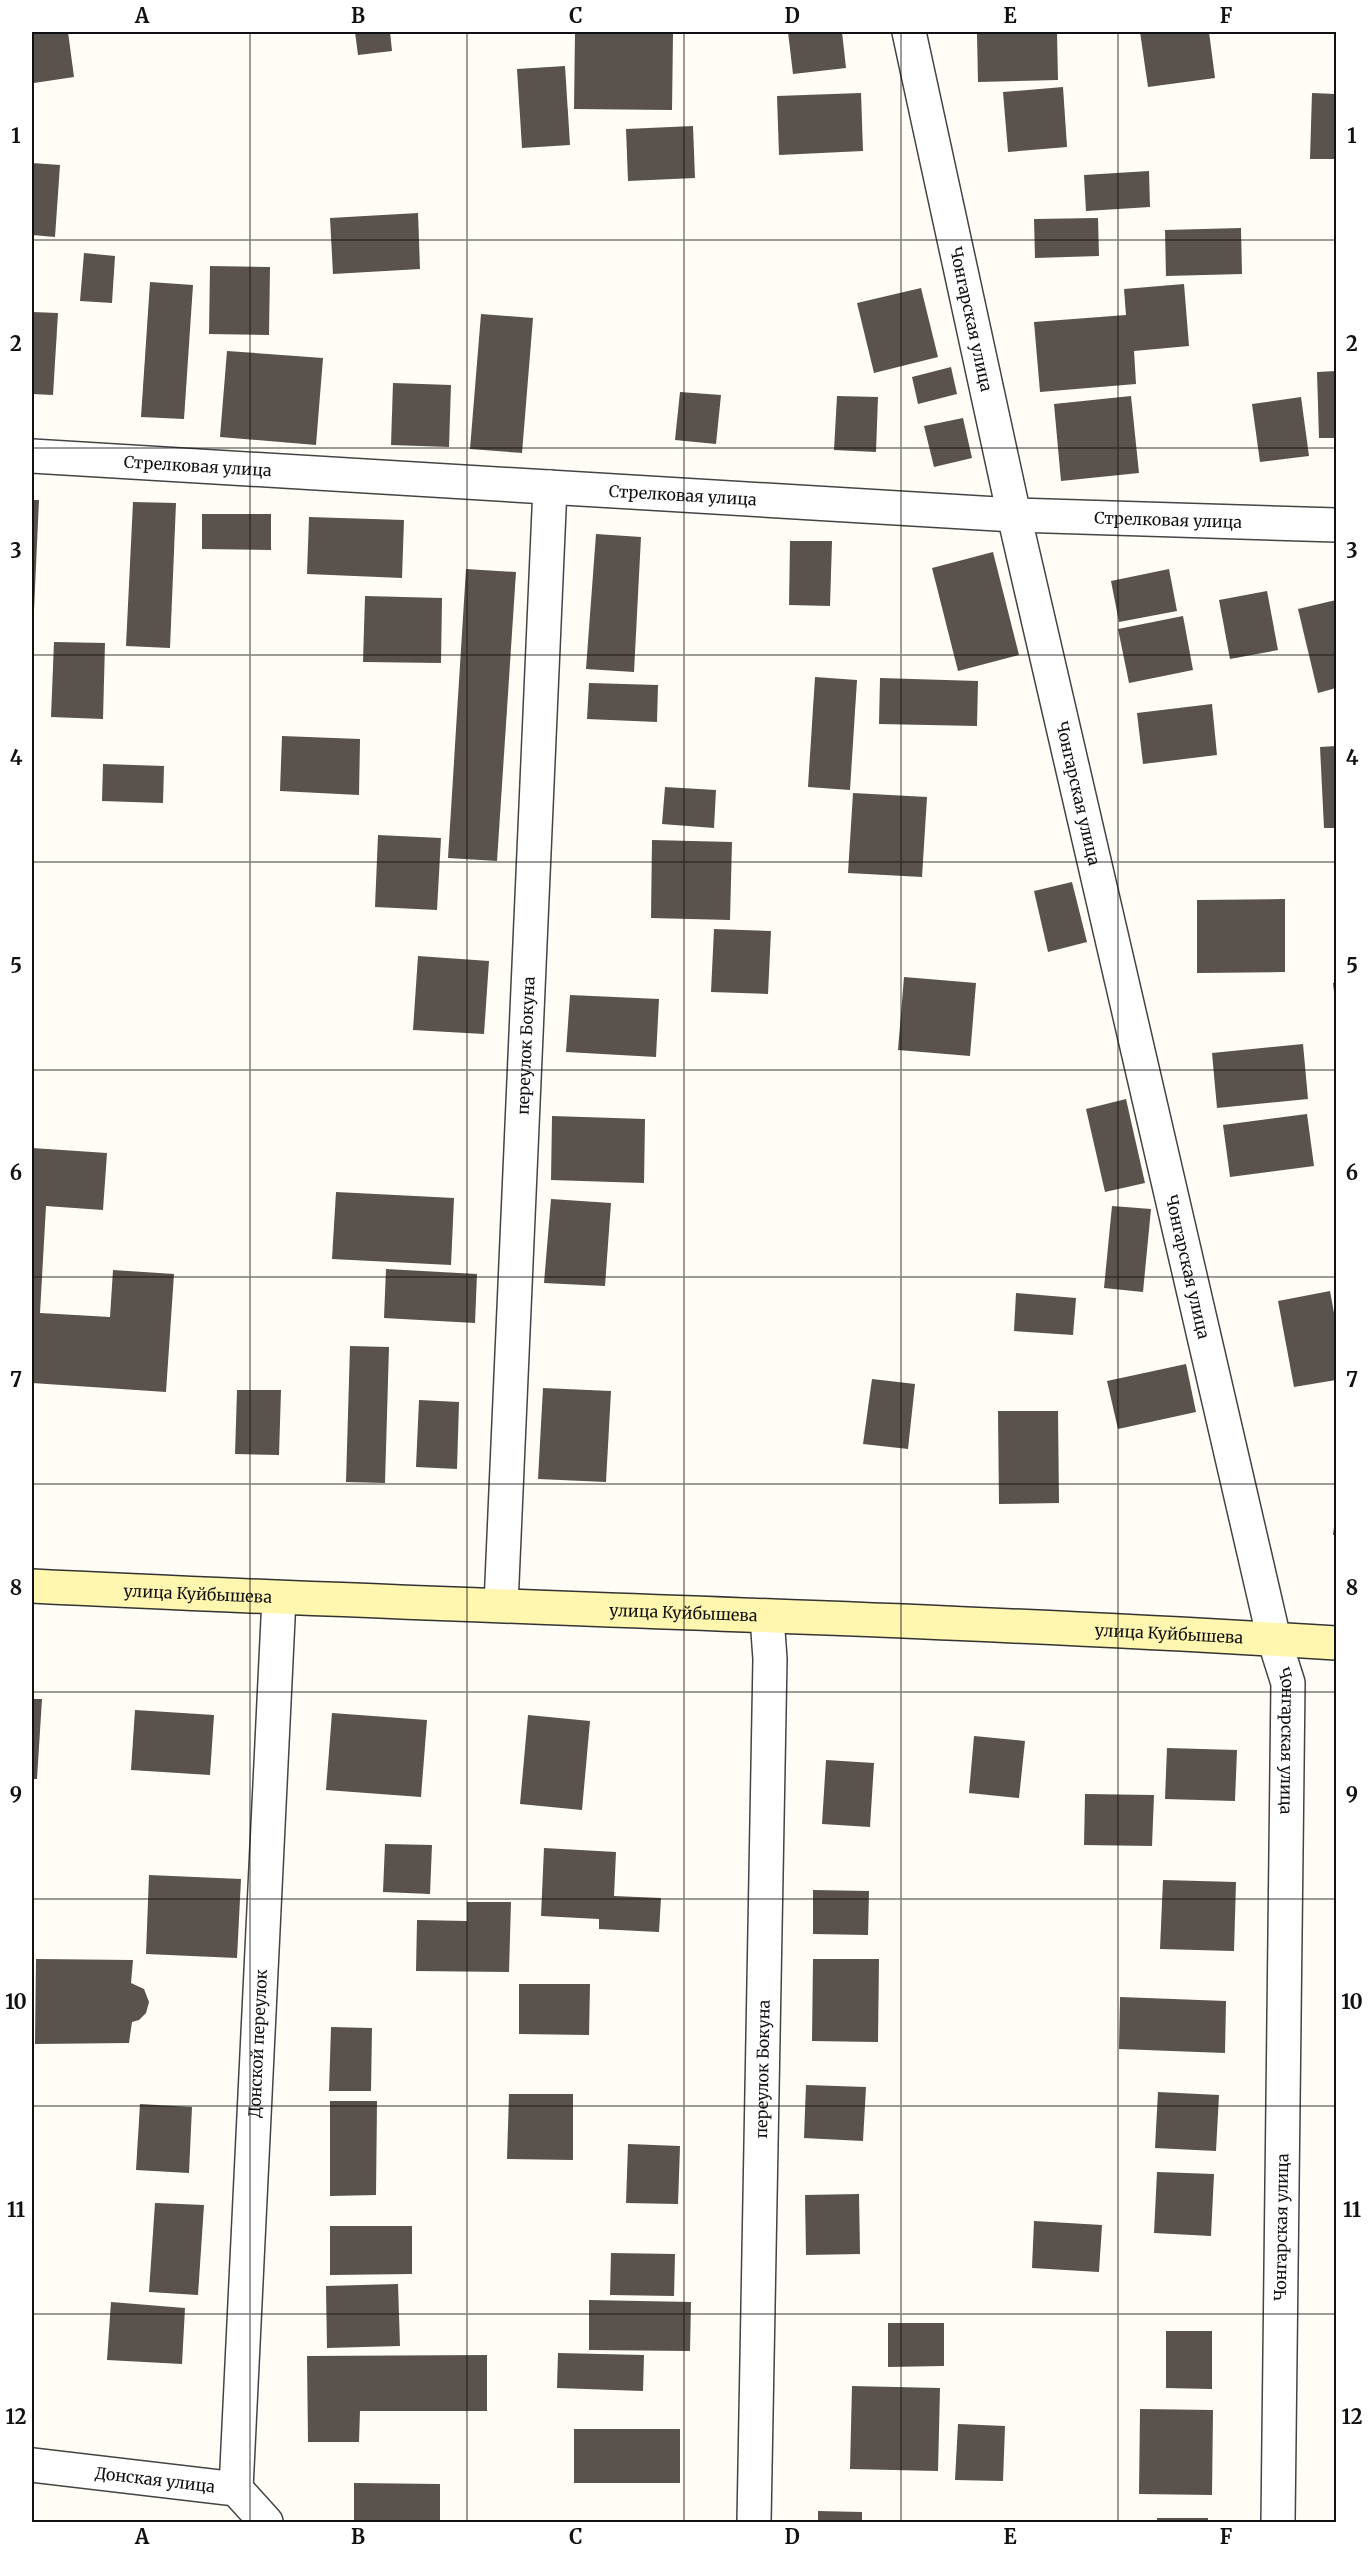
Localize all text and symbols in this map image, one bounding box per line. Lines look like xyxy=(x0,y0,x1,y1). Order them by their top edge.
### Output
text: A xyxy=(134,3,150,28)
text: B xyxy=(351,3,365,28)
text: C xyxy=(569,3,583,28)
text: D xyxy=(784,3,800,28)
text: E xyxy=(1003,3,1017,28)
text: F xyxy=(1220,3,1233,28)
text: 1 xyxy=(11,123,21,148)
text: 1 xyxy=(1347,123,1357,148)
street label: Чонгарская улица xyxy=(946,245,997,394)
text: 2 xyxy=(10,331,22,356)
text: 2 xyxy=(1346,331,1358,356)
street label: Стрелковая улица xyxy=(123,452,273,480)
street label: Стрелковая улица xyxy=(608,481,758,510)
street label: Стрелковая улица xyxy=(1094,507,1243,532)
text: 3 xyxy=(10,538,22,563)
text: 3 xyxy=(1346,538,1358,563)
street label: Чонгарская улица xyxy=(1052,719,1105,868)
text: 4 xyxy=(10,745,23,770)
text: 4 xyxy=(1346,745,1359,770)
text: 5 xyxy=(10,953,22,978)
text: 5 xyxy=(1346,953,1358,978)
street label: переулок Бокуна xyxy=(512,975,539,1115)
text: 6 xyxy=(10,1160,22,1185)
text: 6 xyxy=(1346,1160,1358,1185)
street label: Чонгарская улица xyxy=(1162,1193,1214,1341)
text: 7 xyxy=(10,1367,22,1392)
text: 7 xyxy=(1346,1367,1358,1392)
text: 8 xyxy=(10,1575,22,1600)
text: 8 xyxy=(1346,1575,1358,1600)
street label: улица Куйбышева xyxy=(123,1580,273,1607)
street label: улица Куйбышева xyxy=(609,1600,758,1625)
street label: улица Куйбышева xyxy=(1094,1620,1244,1648)
street label: Чонгарская улица xyxy=(1274,1665,1299,1815)
text: 9 xyxy=(10,1782,22,1807)
text: 9 xyxy=(1346,1782,1358,1807)
street label: Донской переулок xyxy=(244,1969,271,2118)
text: 10 xyxy=(5,1989,27,2014)
text: 10 xyxy=(1341,1989,1363,2014)
street label: переулок Бокуна xyxy=(751,1999,774,2139)
street label: Чонгарская улица xyxy=(1270,2153,1292,2301)
text: 11 xyxy=(7,2197,25,2222)
text: 11 xyxy=(1343,2197,1361,2222)
text: 12 xyxy=(6,2404,27,2429)
text: 12 xyxy=(1342,2404,1363,2429)
street label: Донская улица xyxy=(94,2463,217,2497)
text: A xyxy=(134,2524,150,2549)
text: B xyxy=(351,2524,365,2549)
text: C xyxy=(569,2524,583,2549)
text: D xyxy=(784,2524,800,2549)
text: E xyxy=(1003,2524,1017,2549)
text: F xyxy=(1220,2524,1233,2549)

